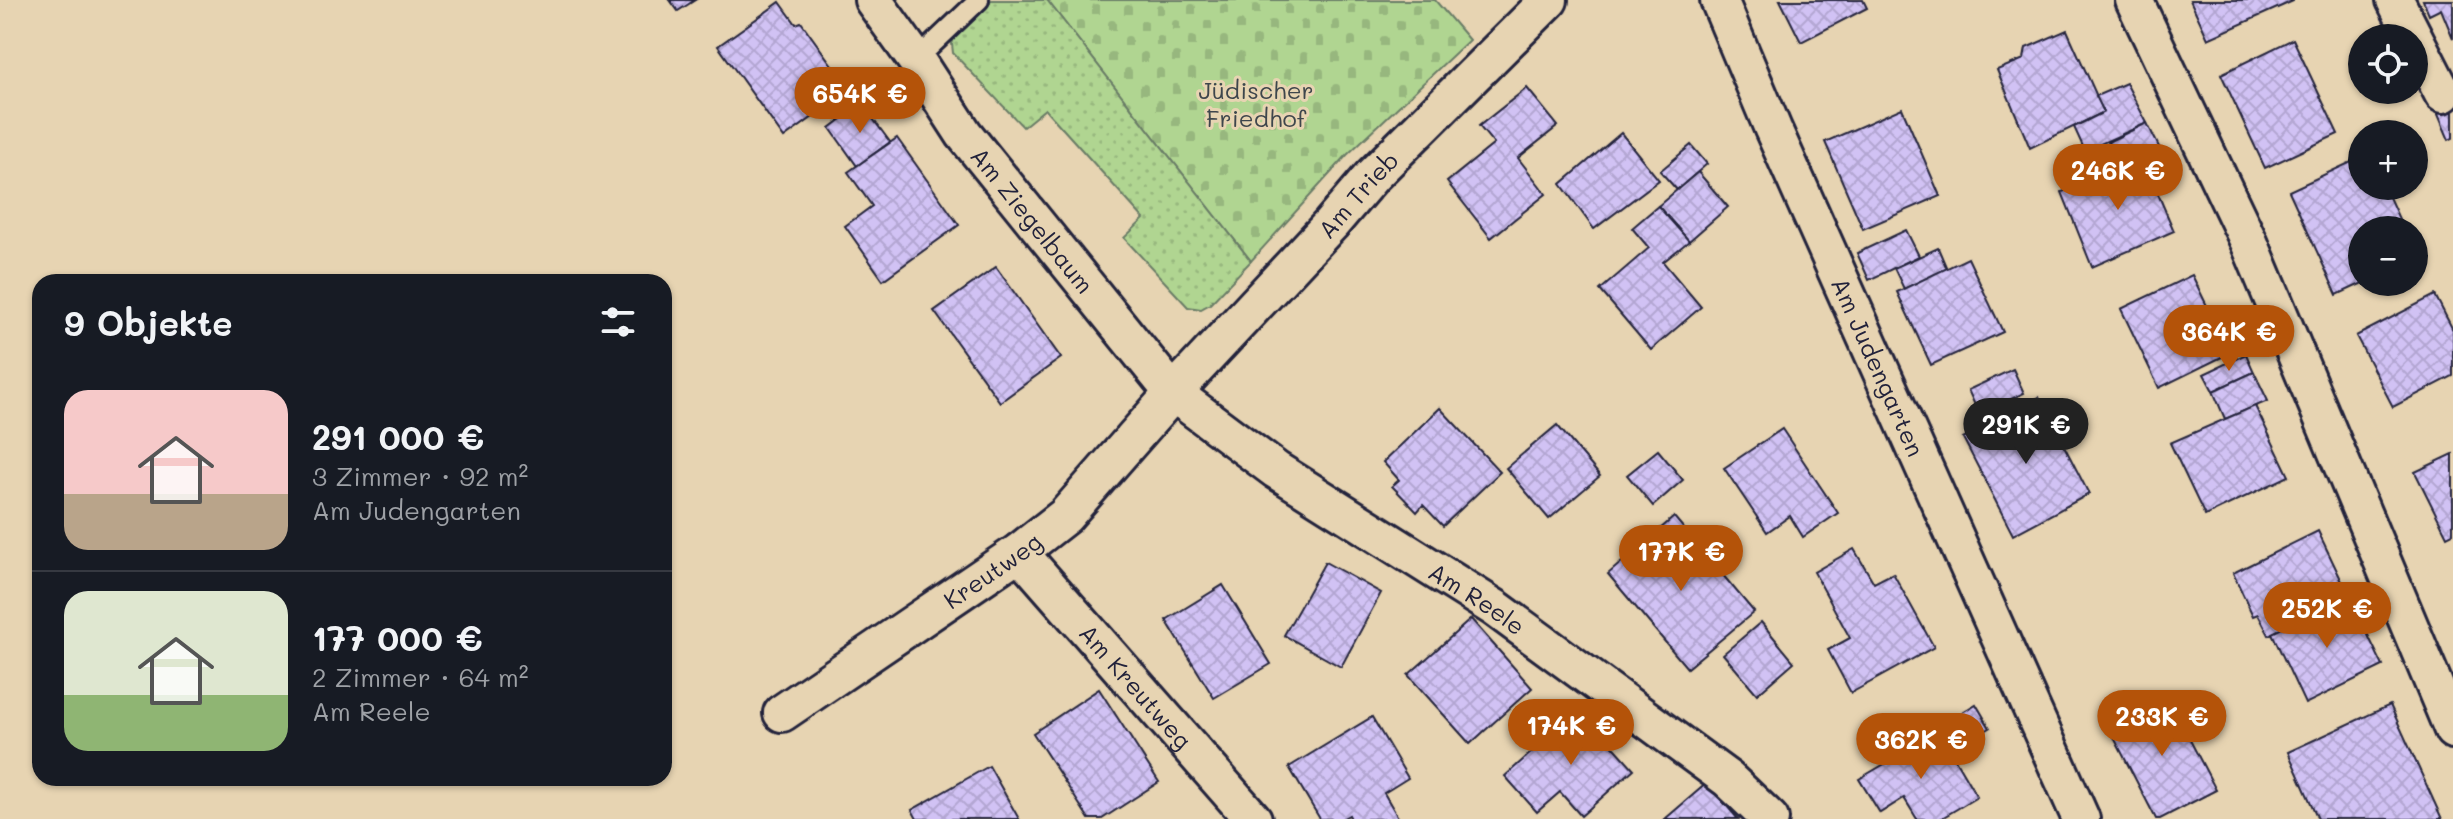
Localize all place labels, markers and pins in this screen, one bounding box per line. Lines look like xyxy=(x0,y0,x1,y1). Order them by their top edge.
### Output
pin: 654K € xyxy=(795,67,925,135)
pin: 246K € xyxy=(2053,144,2183,212)
pin: 364K € xyxy=(2164,305,2294,373)
pin: 291K € xyxy=(1961,398,2091,466)
pin: 177K € xyxy=(1616,525,1746,593)
pin: 252K € xyxy=(2262,582,2392,650)
pin: 233K € xyxy=(2097,690,2227,758)
pin: 174K € xyxy=(1506,699,1636,767)
pin: 362K € xyxy=(1856,713,1986,781)

